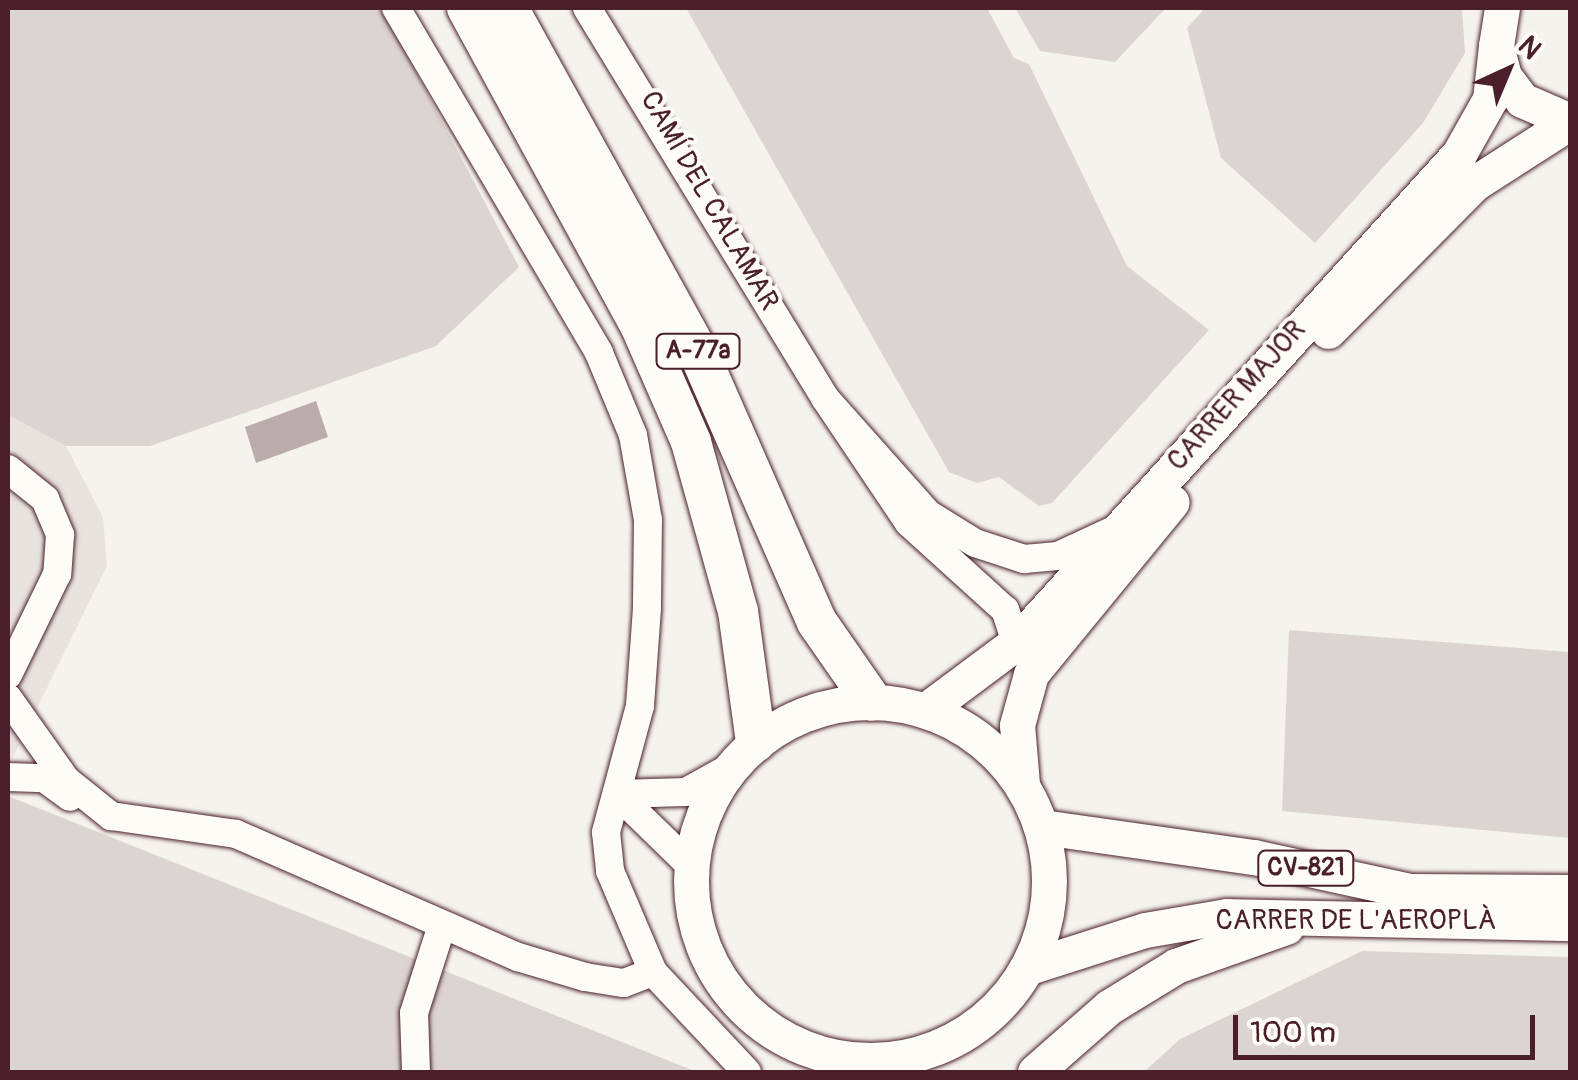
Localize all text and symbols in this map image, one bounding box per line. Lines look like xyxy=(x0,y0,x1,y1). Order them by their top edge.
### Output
north arrow xyxy=(1458,20,1558,120)
text: N xyxy=(1510,29,1548,67)
street label: CAMÍ DEL CALAMAR xyxy=(633,85,785,317)
street label: CARRER MAJOR xyxy=(1161,314,1313,478)
road number: A-77a xyxy=(656,331,740,371)
road number: CV-821 xyxy=(1256,848,1356,888)
street label: CARRER DE L'AEROPLÀ xyxy=(1215,904,1497,938)
scale bar xyxy=(1238,995,1540,1057)
text: 100 m xyxy=(1250,1014,1336,1051)

